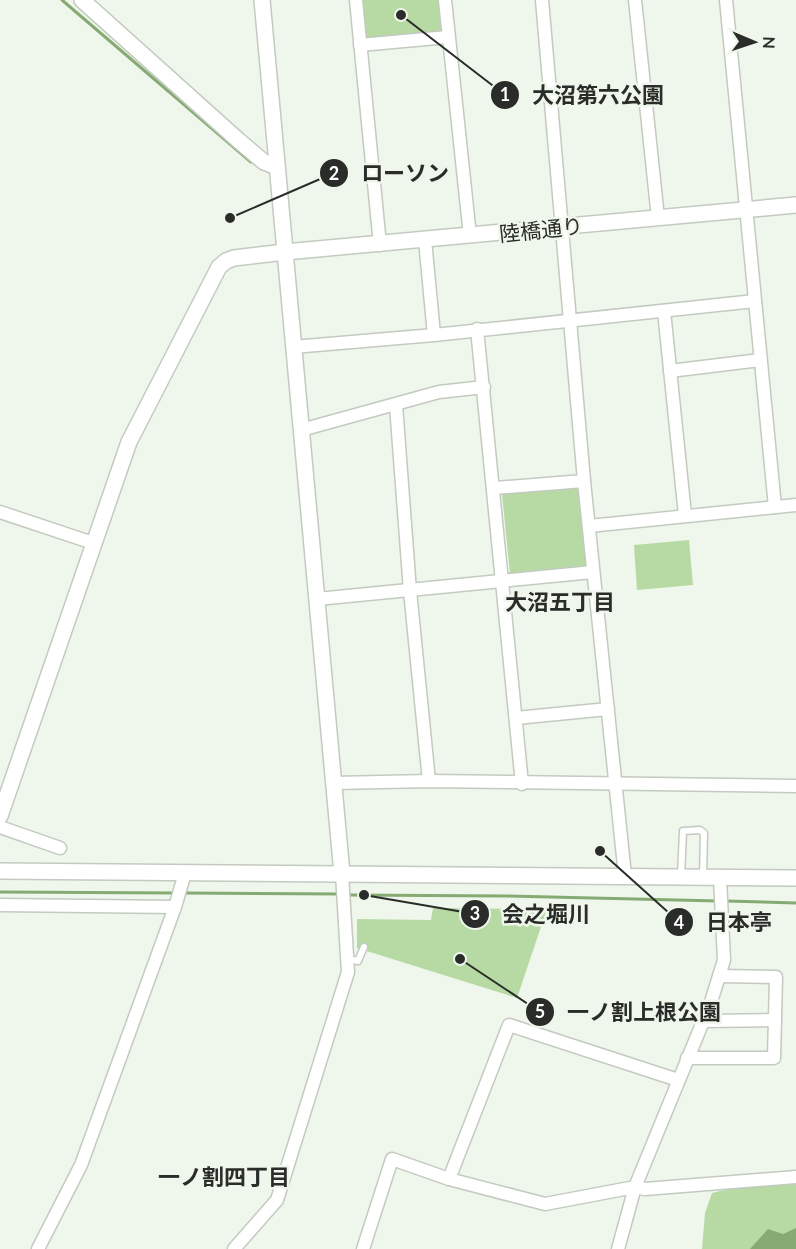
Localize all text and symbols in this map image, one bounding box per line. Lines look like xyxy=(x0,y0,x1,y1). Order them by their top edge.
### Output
north arrow xyxy=(724,12,784,72)
text: N xyxy=(760,36,779,49)
callout: 大沼第六公園 xyxy=(490,75,676,115)
text: 大沼第六公園 xyxy=(532,81,664,108)
text: 1 xyxy=(500,83,510,105)
callout: ローソン xyxy=(319,153,461,193)
text: ローソン xyxy=(361,159,449,186)
text: 2 xyxy=(329,162,339,184)
street label: 陸橋通り xyxy=(498,212,584,246)
district label: 大沼五丁目 xyxy=(505,588,615,615)
callout: 会之堀川 xyxy=(460,894,602,934)
text: 会之堀川 xyxy=(502,900,590,927)
text: 3 xyxy=(470,902,480,924)
callout: 日本亭 xyxy=(664,902,784,942)
text: 日本亭 xyxy=(706,908,772,935)
text: 4 xyxy=(674,911,684,933)
callout: 一ノ割上根公園 xyxy=(525,992,733,1032)
text: 一ノ割上根公園 xyxy=(567,998,721,1025)
text: 5 xyxy=(535,1000,545,1022)
district label: 一ノ割四丁目 xyxy=(158,1163,290,1190)

